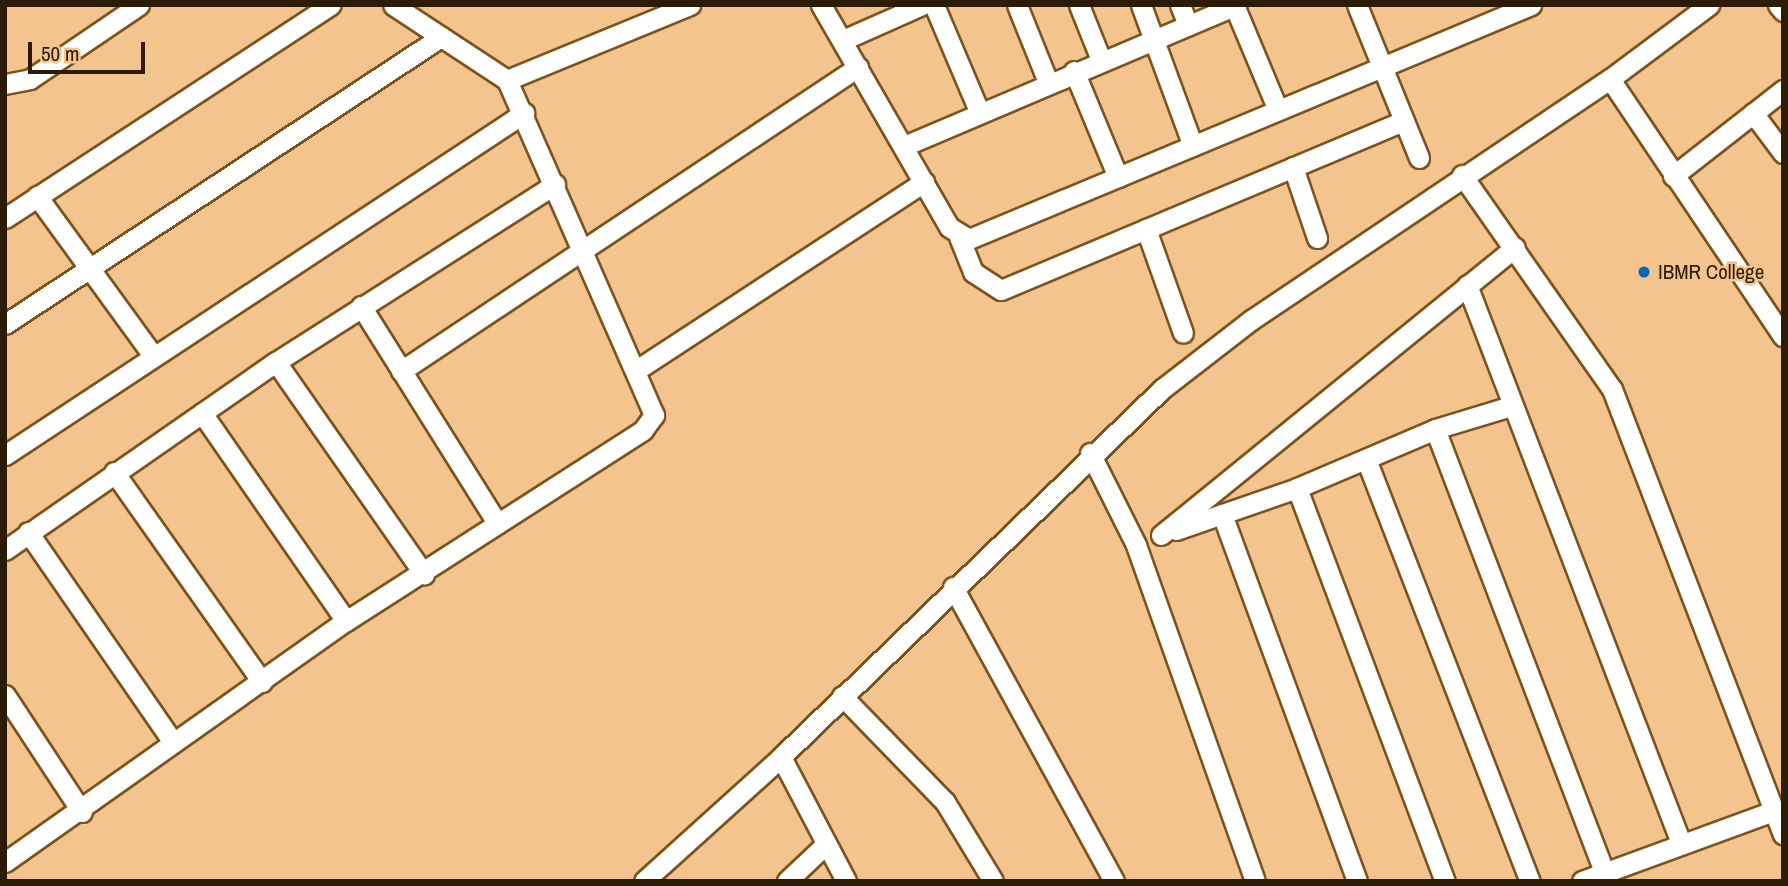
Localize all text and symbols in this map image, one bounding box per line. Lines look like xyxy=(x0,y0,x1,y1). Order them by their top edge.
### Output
scale bar xyxy=(32,28,149,72)
text: 50 m xyxy=(41,39,79,68)
place label: IBMR College xyxy=(1658,259,1764,285)
marker: IBMR College xyxy=(1636,264,1652,280)

